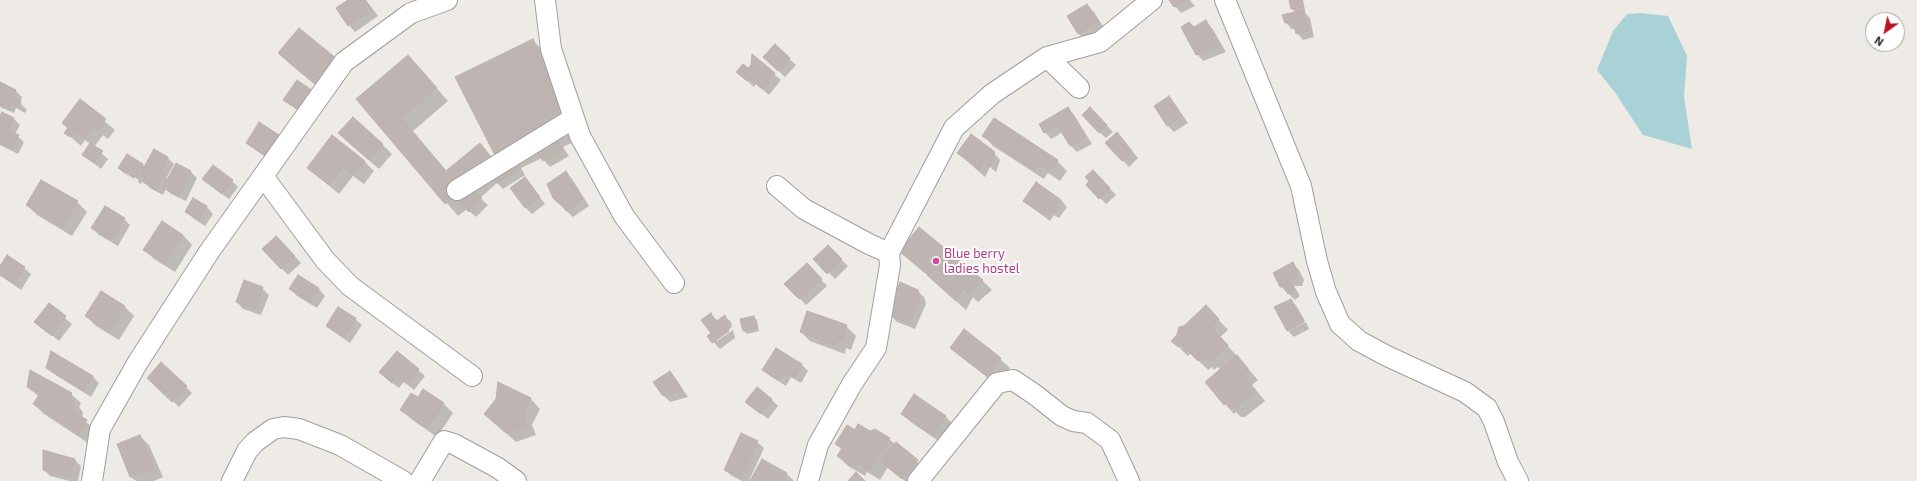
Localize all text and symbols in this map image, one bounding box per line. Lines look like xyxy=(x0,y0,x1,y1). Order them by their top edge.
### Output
north arrow xyxy=(1865,12,1905,52)
text: N xyxy=(1872,34,1886,49)
place label: Blue berry ladies hostel xyxy=(944,246,1019,277)
marker: Blue berry ladies hostel xyxy=(931,256,941,266)

